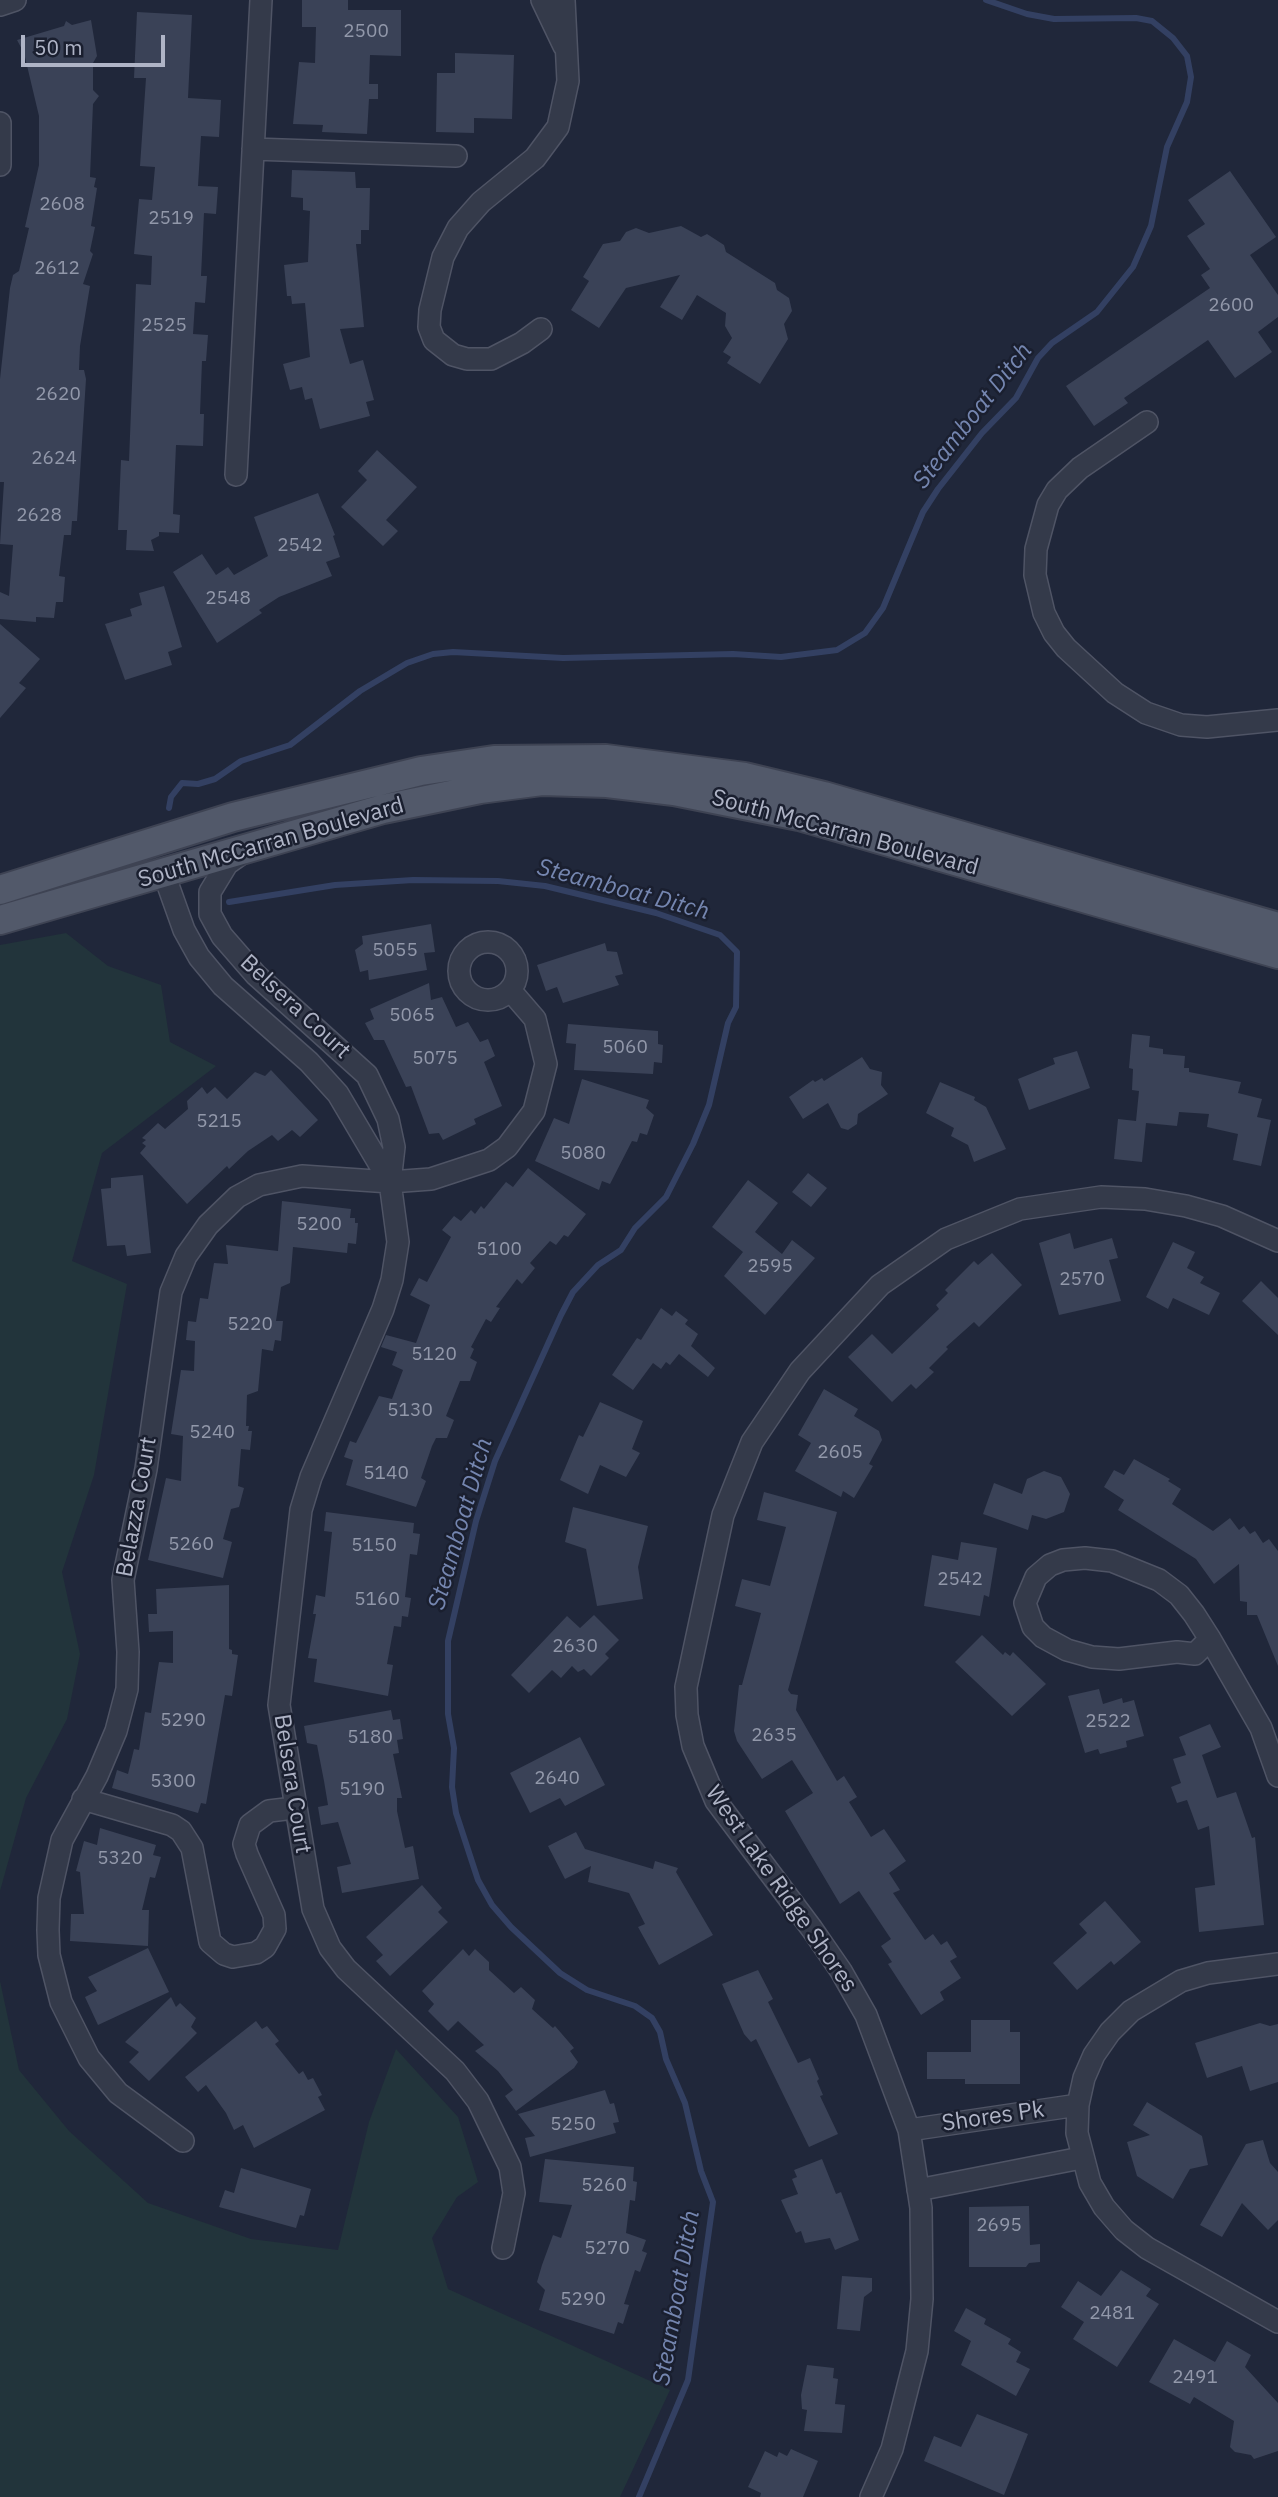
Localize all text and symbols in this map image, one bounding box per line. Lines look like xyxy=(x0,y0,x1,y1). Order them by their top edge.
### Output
scale bar xyxy=(24,21,168,65)
house number: 2500 xyxy=(343,21,389,43)
text: 50 m xyxy=(34,33,83,61)
house number: 2608 xyxy=(39,194,85,216)
house number: 2519 xyxy=(148,208,194,230)
house number: 2612 xyxy=(34,258,80,280)
house number: 2600 xyxy=(1208,295,1254,317)
house number: 2525 xyxy=(141,315,187,337)
water label: Steamboat Ditch xyxy=(907,337,1039,495)
house number: 2620 xyxy=(35,384,81,406)
house number: 2624 xyxy=(31,448,77,470)
house number: 2628 xyxy=(16,505,62,527)
house number: 2542 xyxy=(277,535,323,557)
house number: 2548 xyxy=(205,588,251,610)
street label: South McCarran Boulevard xyxy=(709,784,981,882)
street label: South McCarran Boulevard xyxy=(135,792,407,894)
water label: Steamboat Ditch xyxy=(534,853,712,927)
house number: 5055 xyxy=(372,940,418,962)
street label: Belsera Court xyxy=(234,949,356,1065)
house number: 5065 xyxy=(389,1005,435,1027)
house number: 5060 xyxy=(602,1037,648,1059)
house number: 5075 xyxy=(412,1048,458,1070)
house number: 5215 xyxy=(196,1111,242,1133)
house number: 5080 xyxy=(560,1143,606,1165)
house number: 5200 xyxy=(296,1214,342,1236)
house number: 5100 xyxy=(476,1239,522,1261)
house number: 2595 xyxy=(747,1256,793,1278)
house number: 2570 xyxy=(1059,1269,1105,1291)
house number: 5220 xyxy=(227,1314,273,1336)
house number: 5120 xyxy=(411,1344,457,1366)
house number: 5130 xyxy=(387,1400,433,1422)
house number: 5240 xyxy=(189,1422,235,1444)
street label: Belazza Court xyxy=(111,1435,163,1579)
water label: Steamboat Ditch xyxy=(423,1435,499,1613)
house number: 2605 xyxy=(817,1442,863,1464)
house number: 5140 xyxy=(363,1463,409,1485)
house number: 5260 xyxy=(168,1534,214,1556)
house number: 5150 xyxy=(351,1535,397,1557)
house number: 2542 xyxy=(937,1569,983,1591)
house number: 5160 xyxy=(354,1589,400,1611)
house number: 2630 xyxy=(552,1636,598,1658)
house number: 5290 xyxy=(160,1710,206,1732)
house number: 2522 xyxy=(1085,1711,1131,1733)
street label: Belsera Court xyxy=(267,1712,317,1856)
house number: 2635 xyxy=(751,1725,797,1747)
house number: 5180 xyxy=(347,1727,393,1749)
house number: 2640 xyxy=(534,1768,580,1790)
house number: 5300 xyxy=(150,1771,196,1793)
house number: 5190 xyxy=(339,1779,385,1801)
street label: West Lake Ridge Shores xyxy=(699,1780,863,1998)
house number: 5320 xyxy=(97,1848,143,1870)
street label: Shores Pk xyxy=(940,2096,1046,2138)
house number: 5250 xyxy=(550,2114,596,2136)
house number: 5260 xyxy=(581,2175,627,2197)
water label: Steamboat Ditch xyxy=(647,2208,707,2388)
house number: 2695 xyxy=(976,2215,1022,2237)
house number: 5270 xyxy=(584,2238,630,2260)
house number: 5290 xyxy=(560,2289,606,2311)
house number: 2481 xyxy=(1089,2303,1135,2325)
house number: 2491 xyxy=(1172,2367,1218,2389)

